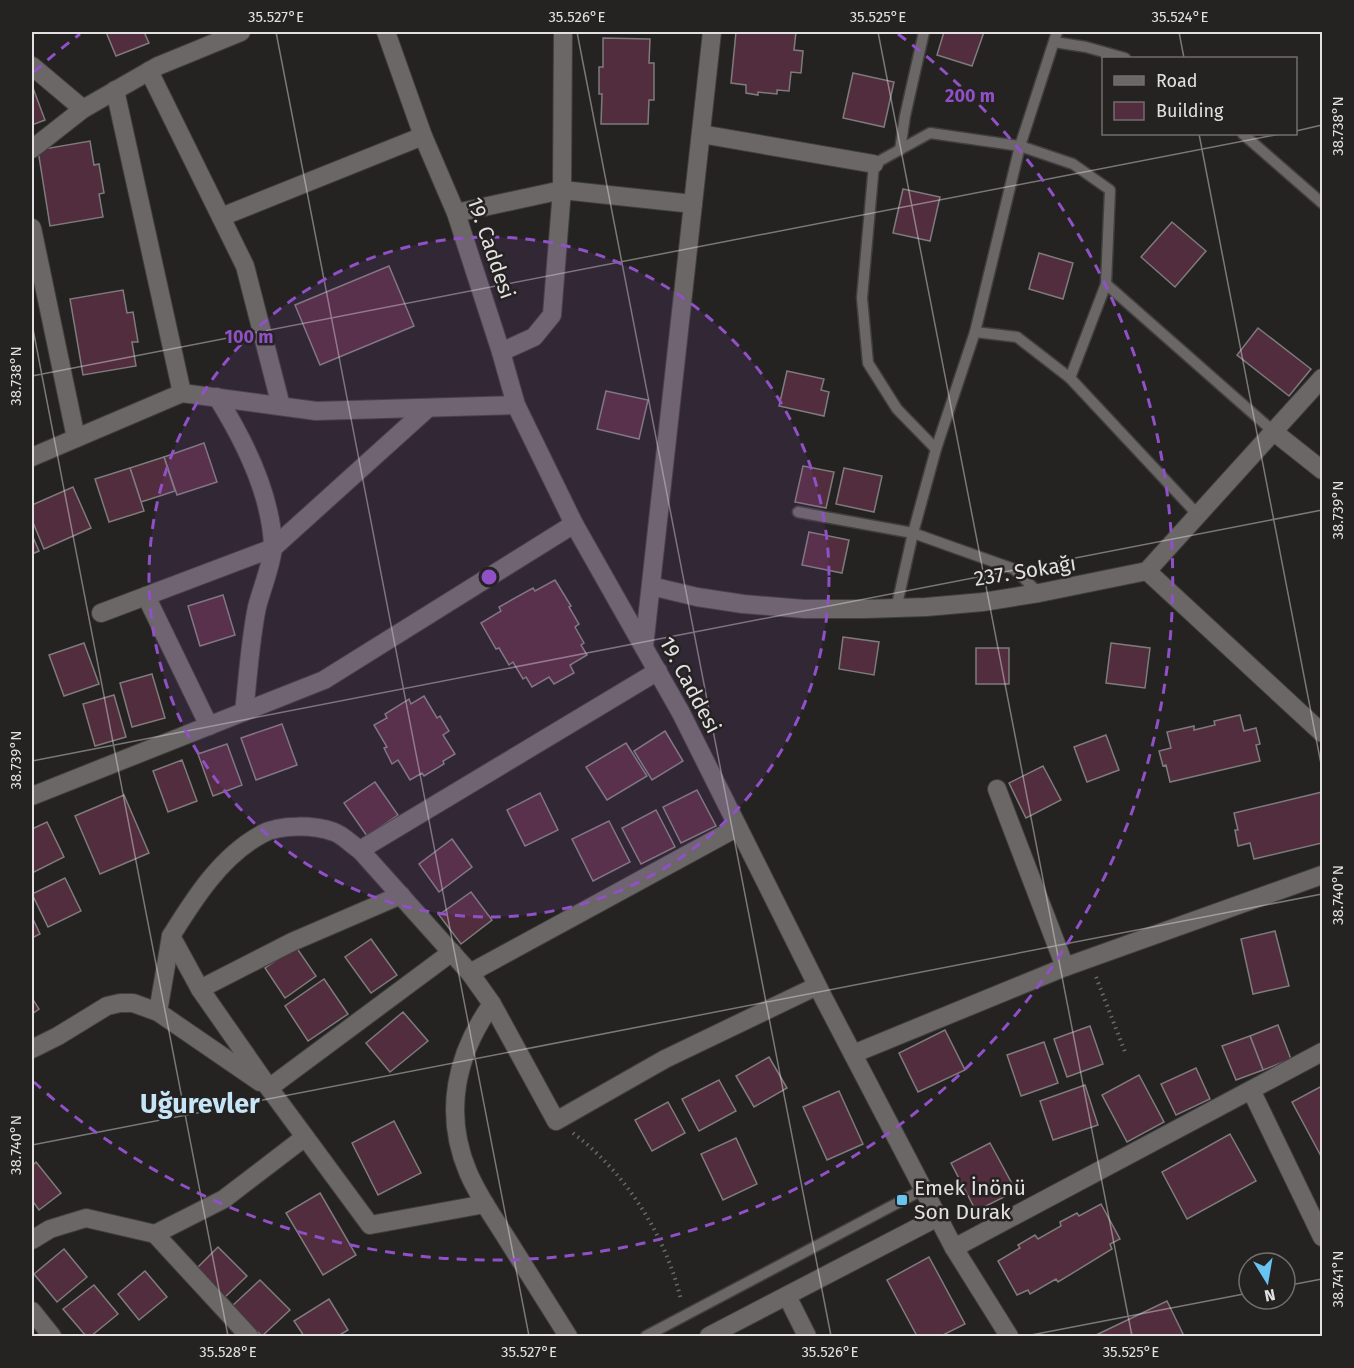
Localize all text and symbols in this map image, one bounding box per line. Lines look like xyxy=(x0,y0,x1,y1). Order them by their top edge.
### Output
text: 35.527°E xyxy=(248,8,304,26)
text: 35.526°E xyxy=(548,8,606,26)
text: 35.525°E xyxy=(850,8,906,26)
text: 35.524°E xyxy=(1152,8,1208,26)
legend xyxy=(1102,57,1297,135)
text: Road xyxy=(1156,70,1198,92)
text: 200 m xyxy=(945,85,995,107)
text: 38.738°N xyxy=(1329,96,1347,156)
text: Building xyxy=(1156,100,1224,122)
street label: 19. Caddesi xyxy=(461,194,521,302)
text: 100 m xyxy=(225,326,273,348)
text: 38.738°N xyxy=(7,346,25,406)
text: 38.739°N xyxy=(1329,480,1347,540)
street label: 237. Sokağı xyxy=(972,550,1078,592)
centre of rings xyxy=(479,567,499,587)
street label: 19. Caddesi xyxy=(654,632,726,738)
text: 38.739°N xyxy=(7,730,25,790)
text: 38.740°N xyxy=(1329,865,1347,925)
district label: Uğurevler xyxy=(140,1088,260,1120)
text: 38.740°N xyxy=(7,1115,25,1175)
place label: Emek İnönü Son Durak xyxy=(914,1175,1026,1225)
marker: Emek İnönü Son Durak xyxy=(895,1193,909,1207)
text: 38.741°N xyxy=(1329,1250,1347,1308)
north arrow xyxy=(1237,1251,1297,1311)
text: N xyxy=(1263,1285,1277,1306)
text: 35.528°E xyxy=(199,1343,257,1361)
text: 35.527°E xyxy=(501,1343,557,1361)
text: 35.526°E xyxy=(801,1343,859,1361)
text: 35.525°E xyxy=(1103,1343,1159,1361)

